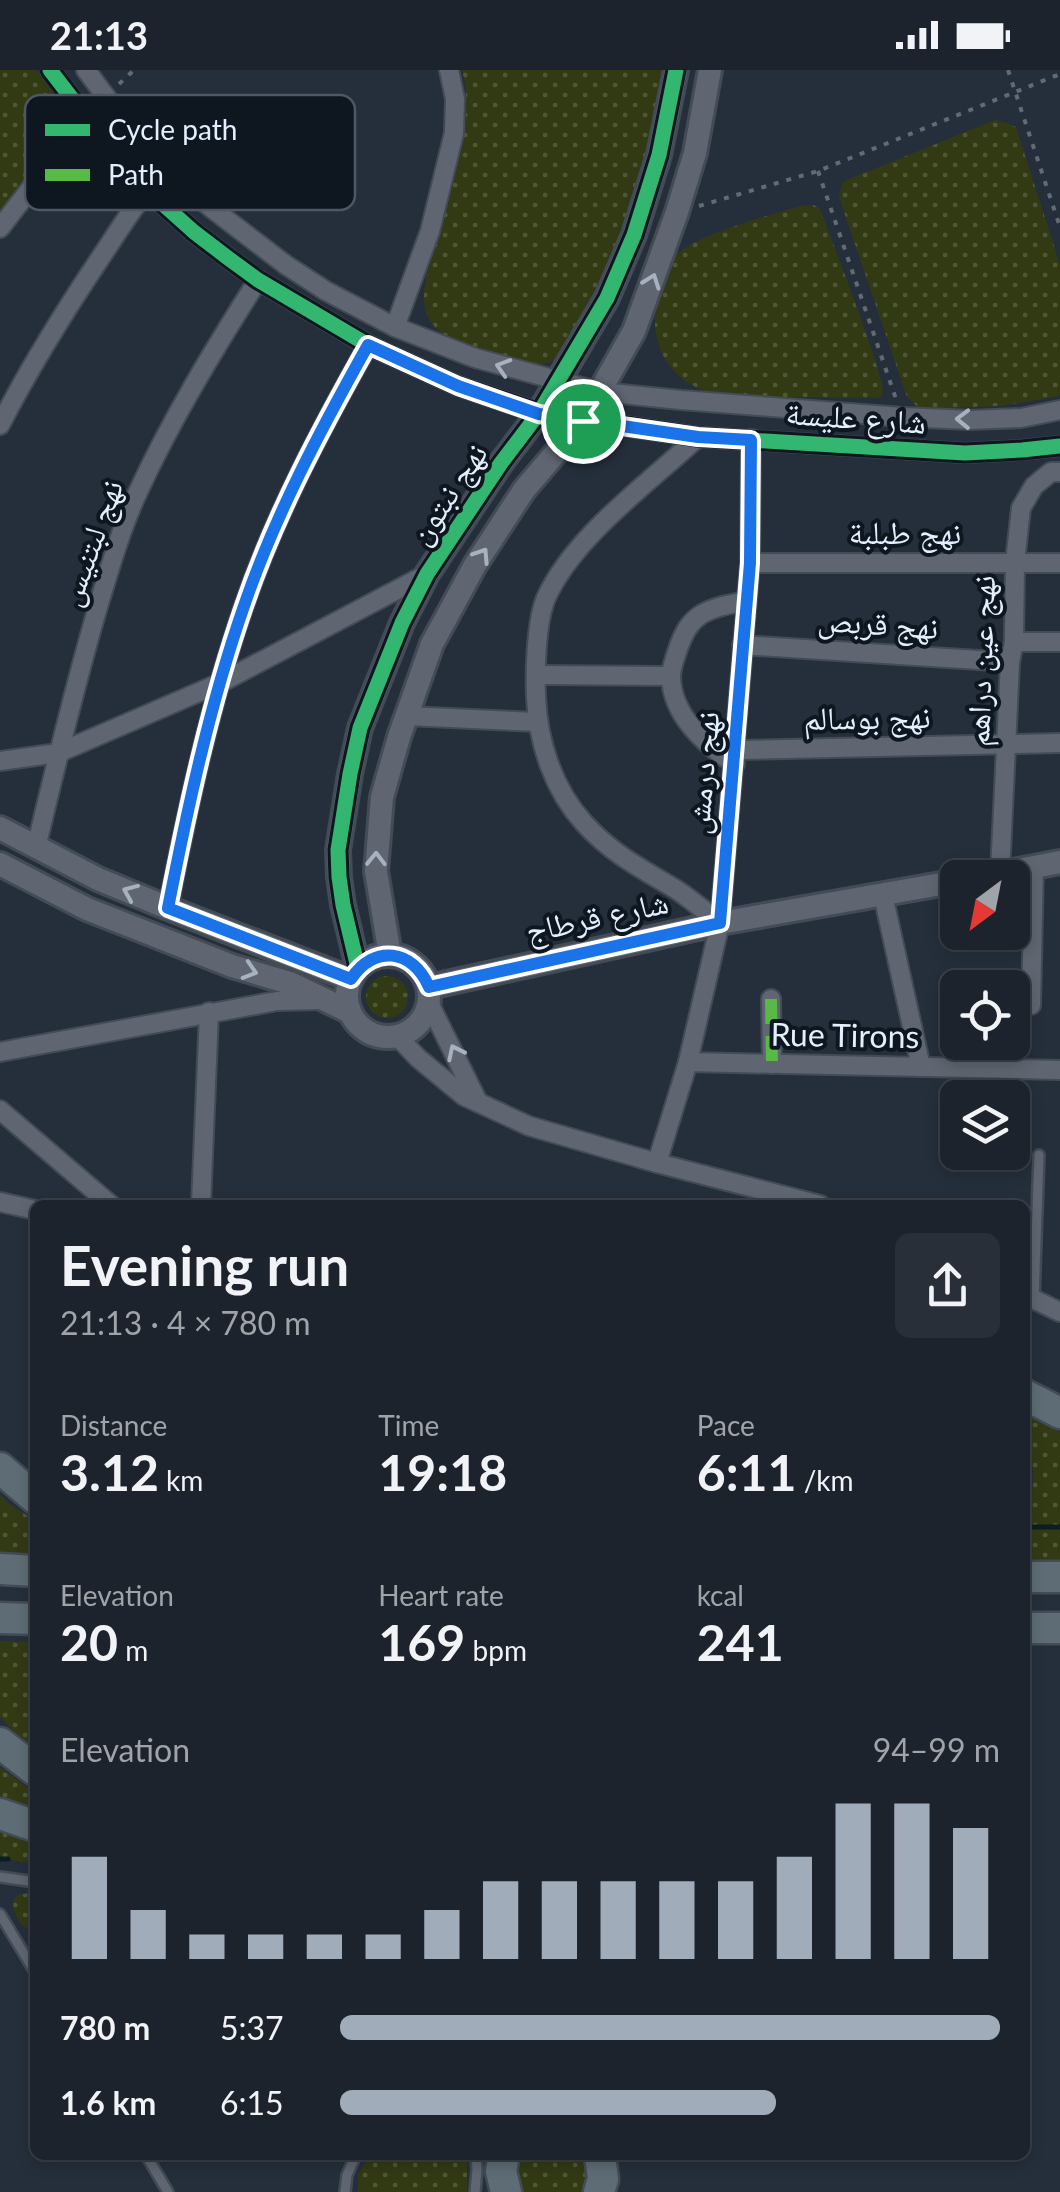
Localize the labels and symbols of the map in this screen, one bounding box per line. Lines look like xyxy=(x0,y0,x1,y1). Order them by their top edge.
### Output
legend xyxy=(25,95,355,210)
text: Cycle path xyxy=(108,112,237,146)
text: Path xyxy=(108,157,164,191)
one-way arrow xyxy=(640,274,661,291)
one-way arrow xyxy=(495,358,512,379)
pin xyxy=(541,379,626,464)
street label: شارع عليسة xyxy=(785,392,927,443)
one-way arrow xyxy=(955,408,970,430)
street label: نهج نبتون xyxy=(399,435,496,552)
street label: نهج لبتنيس xyxy=(49,474,132,612)
street label: نهج طبلبة xyxy=(849,512,961,553)
one-way arrow xyxy=(469,548,488,566)
street label: نهج عين دراهم xyxy=(957,575,1005,747)
street label: نهج قربص xyxy=(816,599,940,648)
street label: نهج بوسالم xyxy=(803,696,931,740)
street label: نهج درمش xyxy=(677,710,728,836)
one-way arrow xyxy=(366,850,387,866)
north arrow xyxy=(940,860,1030,950)
street label: شارع قرطاج xyxy=(522,881,672,952)
one-way arrow xyxy=(122,884,140,904)
one-way arrow xyxy=(241,959,258,980)
street label: Rue Tirons xyxy=(770,1014,920,1055)
one-way arrow xyxy=(447,1044,467,1062)

